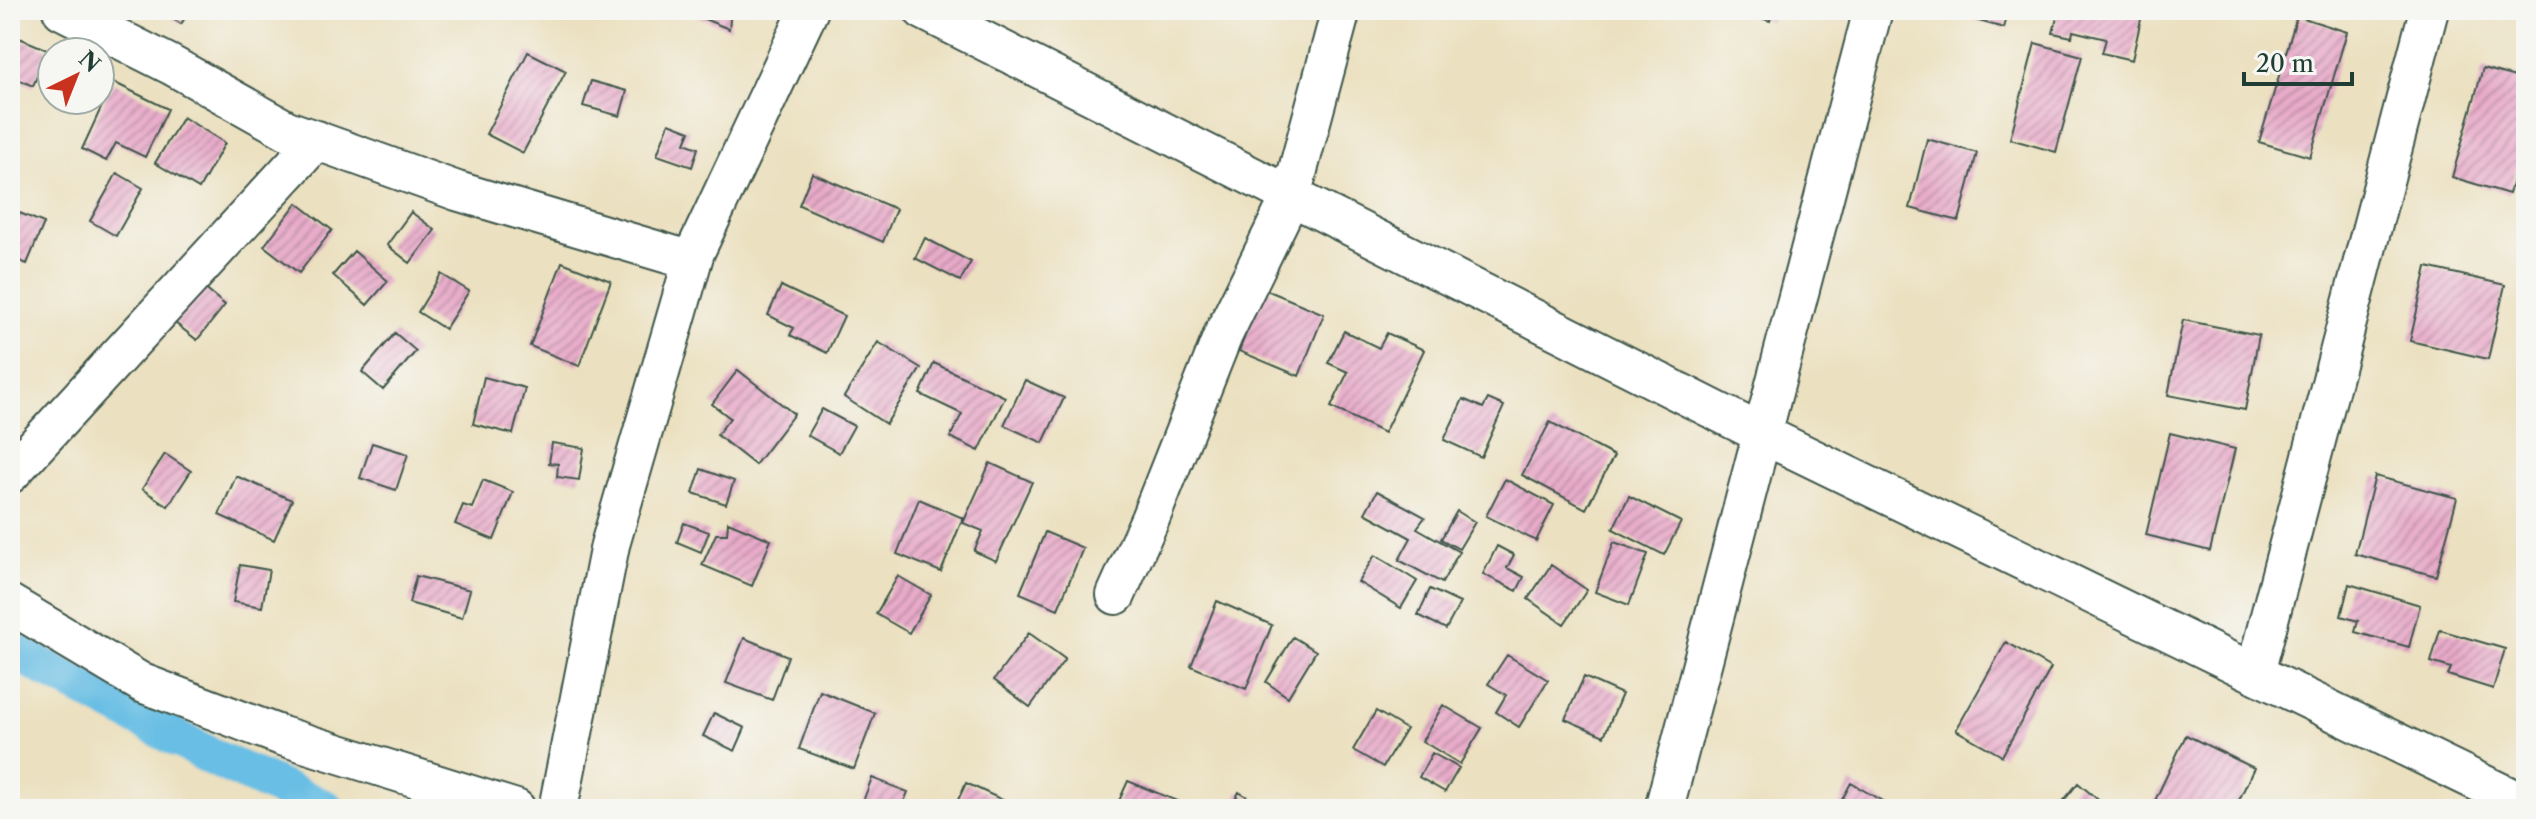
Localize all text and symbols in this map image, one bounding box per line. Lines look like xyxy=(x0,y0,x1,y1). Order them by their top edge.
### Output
north arrow xyxy=(36,36,116,116)
scale bar xyxy=(2244,36,2352,86)
text: N xyxy=(73,45,105,78)
text: 20 m xyxy=(2256,49,2314,78)

